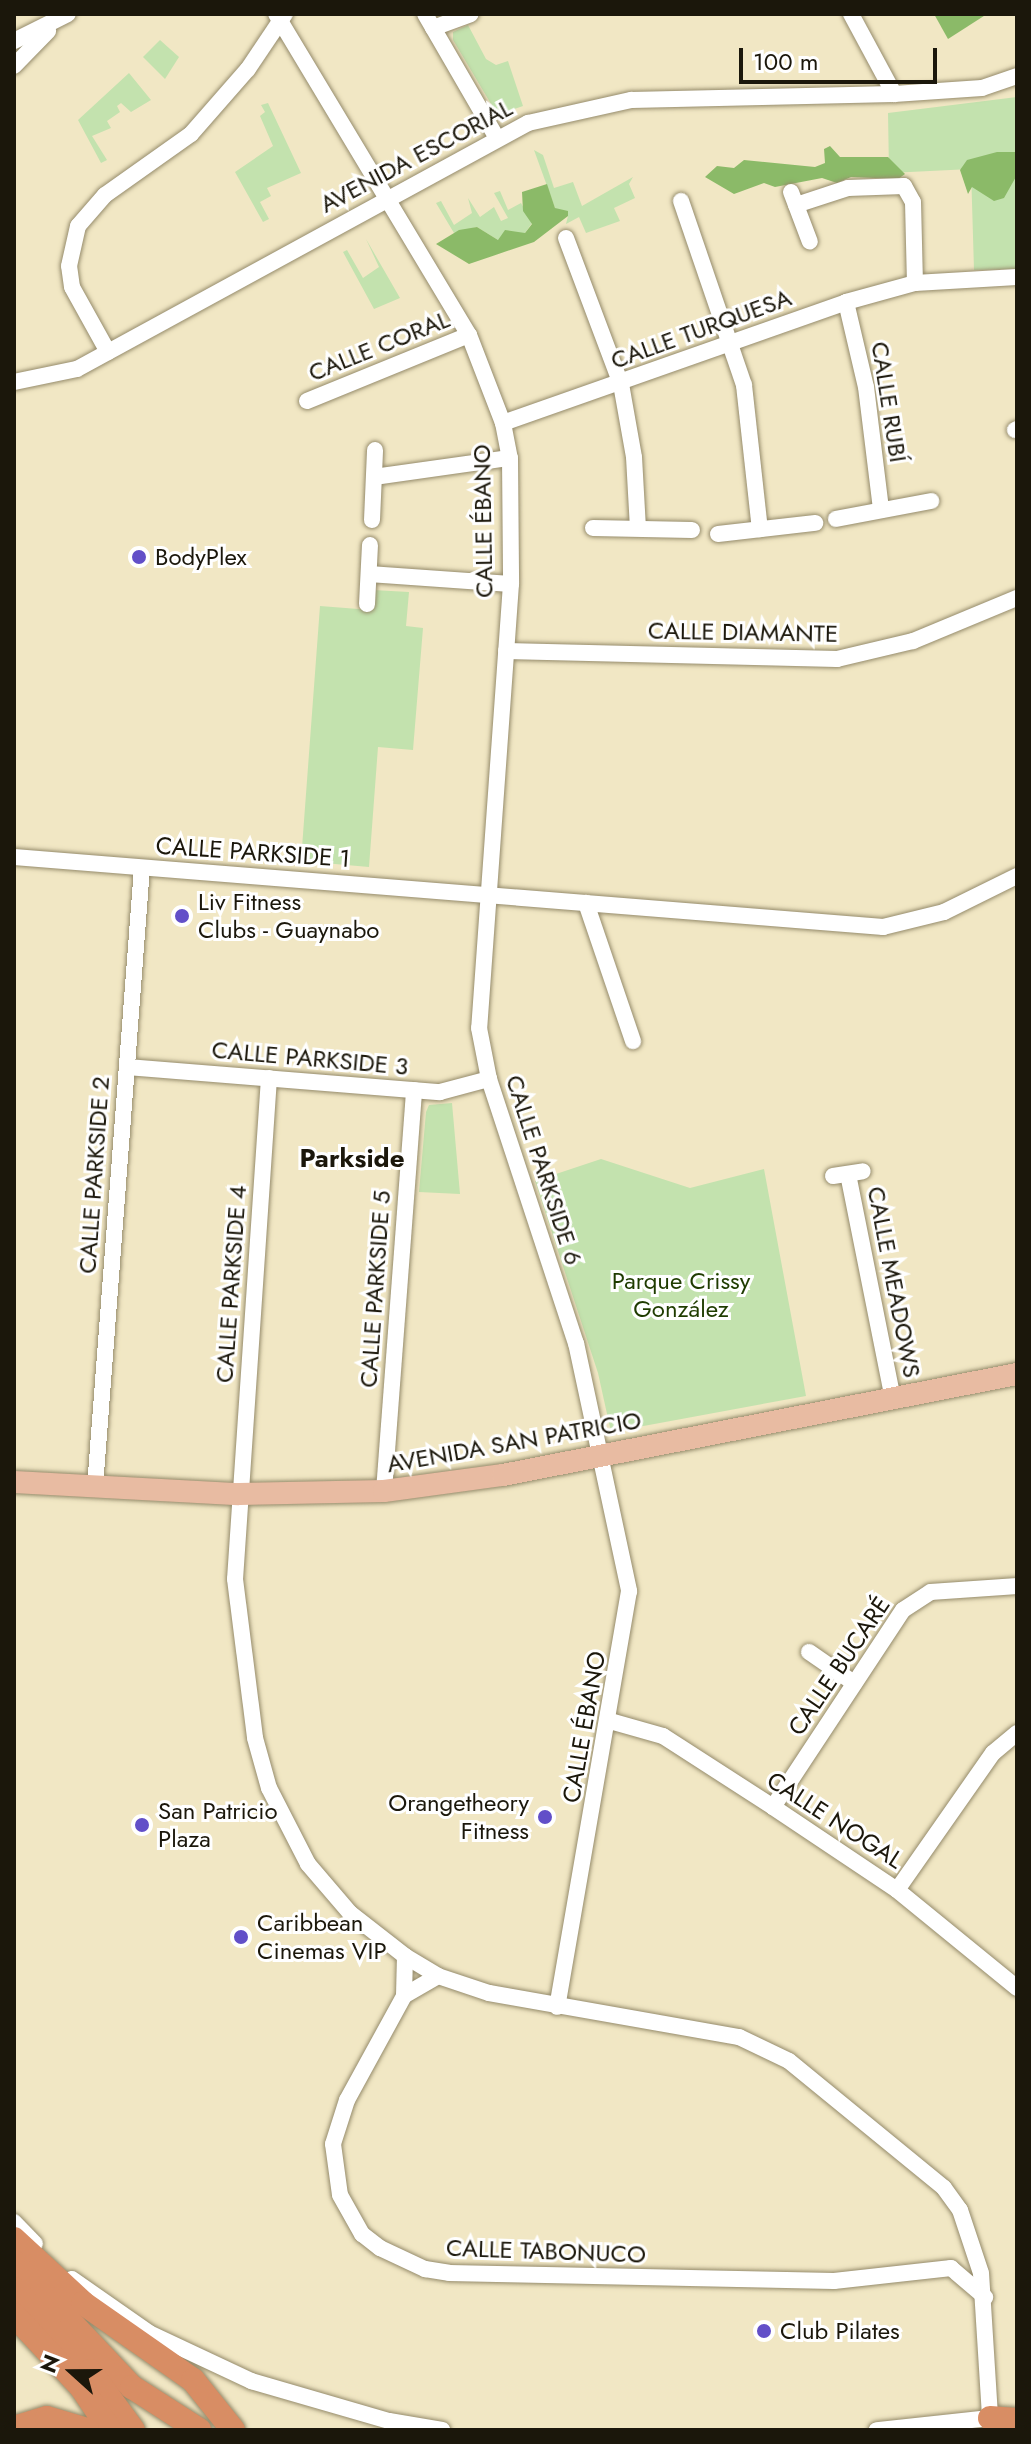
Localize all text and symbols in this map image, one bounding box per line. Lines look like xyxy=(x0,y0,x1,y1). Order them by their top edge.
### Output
scale bar xyxy=(743,32,941,82)
text: 100 m xyxy=(753,44,819,79)
street label: AVENIDA ESCORIAL xyxy=(315,93,517,219)
street label: CALLE TURQUESA xyxy=(607,283,795,375)
street label: CALLE CORAL xyxy=(304,305,454,387)
street label: CALLE RUBÍ xyxy=(865,340,913,464)
street label: CALLE ÉBANO xyxy=(467,444,499,598)
place label: BodyPlex xyxy=(155,543,246,571)
marker: BodyPlex xyxy=(130,548,148,566)
street label: CALLE DIAMANTE xyxy=(648,616,838,648)
street label: CALLE PARKSIDE 1 xyxy=(155,831,351,873)
place label: Liv Fitness Clubs - Guaynabo xyxy=(198,888,379,944)
marker: Liv Fitness Clubs - Guaynabo xyxy=(173,907,191,925)
street label: CALLE PARKSIDE 3 xyxy=(211,1035,409,1081)
street label: CALLE PARKSIDE 6 xyxy=(500,1071,588,1269)
street label: CALLE PARKSIDE 2 xyxy=(73,1075,115,1275)
district label: Parkside xyxy=(299,1143,405,1175)
street label: CALLE PARKSIDE 4 xyxy=(210,1184,252,1384)
street label: CALLE MEADOWS xyxy=(861,1184,927,1380)
street label: CALLE PARKSIDE 5 xyxy=(354,1189,396,1389)
park label: Parque Crissy González xyxy=(612,1267,750,1323)
street label: AVENIDA SAN PATRICIO xyxy=(385,1405,643,1479)
street label: CALLE BUCARÉ xyxy=(782,1591,896,1741)
street label: CALLE ÉBANO xyxy=(556,1649,612,1805)
street label: CALLE NOGAL xyxy=(762,1765,908,1875)
place label: Orangetheory Fitness xyxy=(388,1789,529,1845)
place label: San Patricio Plaza xyxy=(158,1797,278,1853)
marker: Orangetheory Fitness xyxy=(536,1808,554,1826)
marker: San Patricio Plaza xyxy=(133,1816,151,1834)
place label: Caribbean Cinemas VIP xyxy=(257,1909,387,1965)
marker: Caribbean Cinemas VIP xyxy=(232,1928,250,1946)
street label: CALLE TABONUCO xyxy=(446,2233,646,2269)
place label: Club Pilates xyxy=(780,2317,900,2345)
marker: Club Pilates xyxy=(755,2322,773,2340)
north arrow xyxy=(32,2332,112,2412)
text: N xyxy=(32,2350,68,2377)

